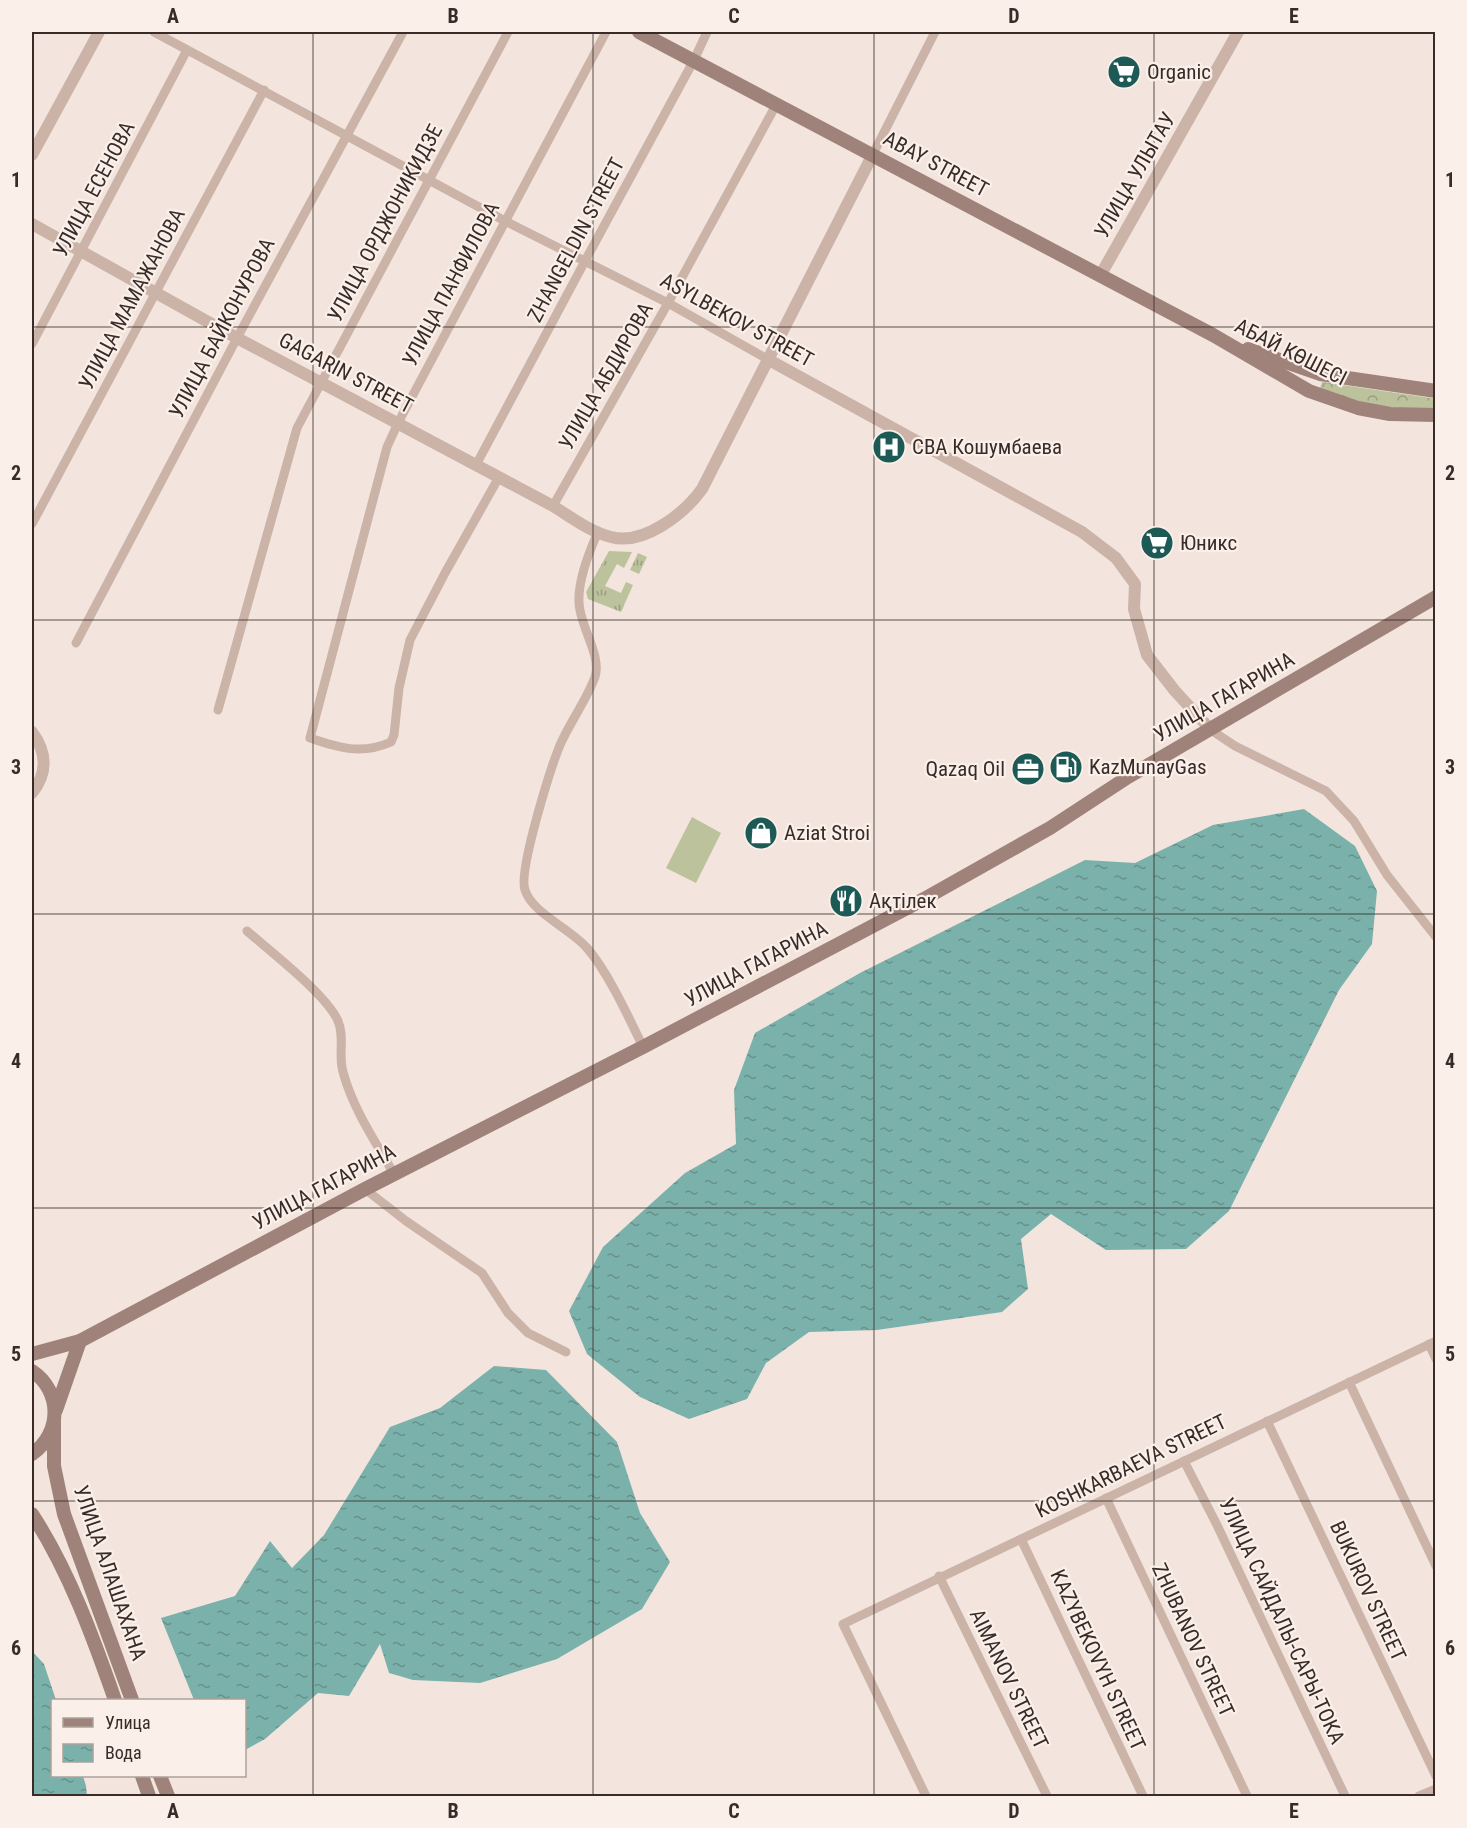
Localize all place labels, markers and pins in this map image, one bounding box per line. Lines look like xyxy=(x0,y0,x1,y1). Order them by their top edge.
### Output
supermarket icon: Organic xyxy=(1106,54,1142,90)
place label: Organic xyxy=(1147,60,1211,84)
hospital icon: СВА Кошумбаева xyxy=(871,429,907,465)
place label: СВА Кошумбаева xyxy=(912,435,1062,459)
supermarket icon: Юникс xyxy=(1139,525,1175,561)
place label: Юникс xyxy=(1180,531,1237,555)
fuel station icon: KazMunayGas xyxy=(1048,749,1084,785)
office icon: Qazaq Oil xyxy=(1010,751,1046,787)
place label: KazMunayGas xyxy=(1089,755,1207,779)
place label: Qazaq Oil xyxy=(925,757,1005,781)
shop icon: Aziat Stroi xyxy=(743,815,779,851)
place label: Aziat Stroi xyxy=(784,821,870,845)
restaurant icon: Ақтілек xyxy=(828,883,864,919)
place label: Ақтілек xyxy=(869,889,937,913)

